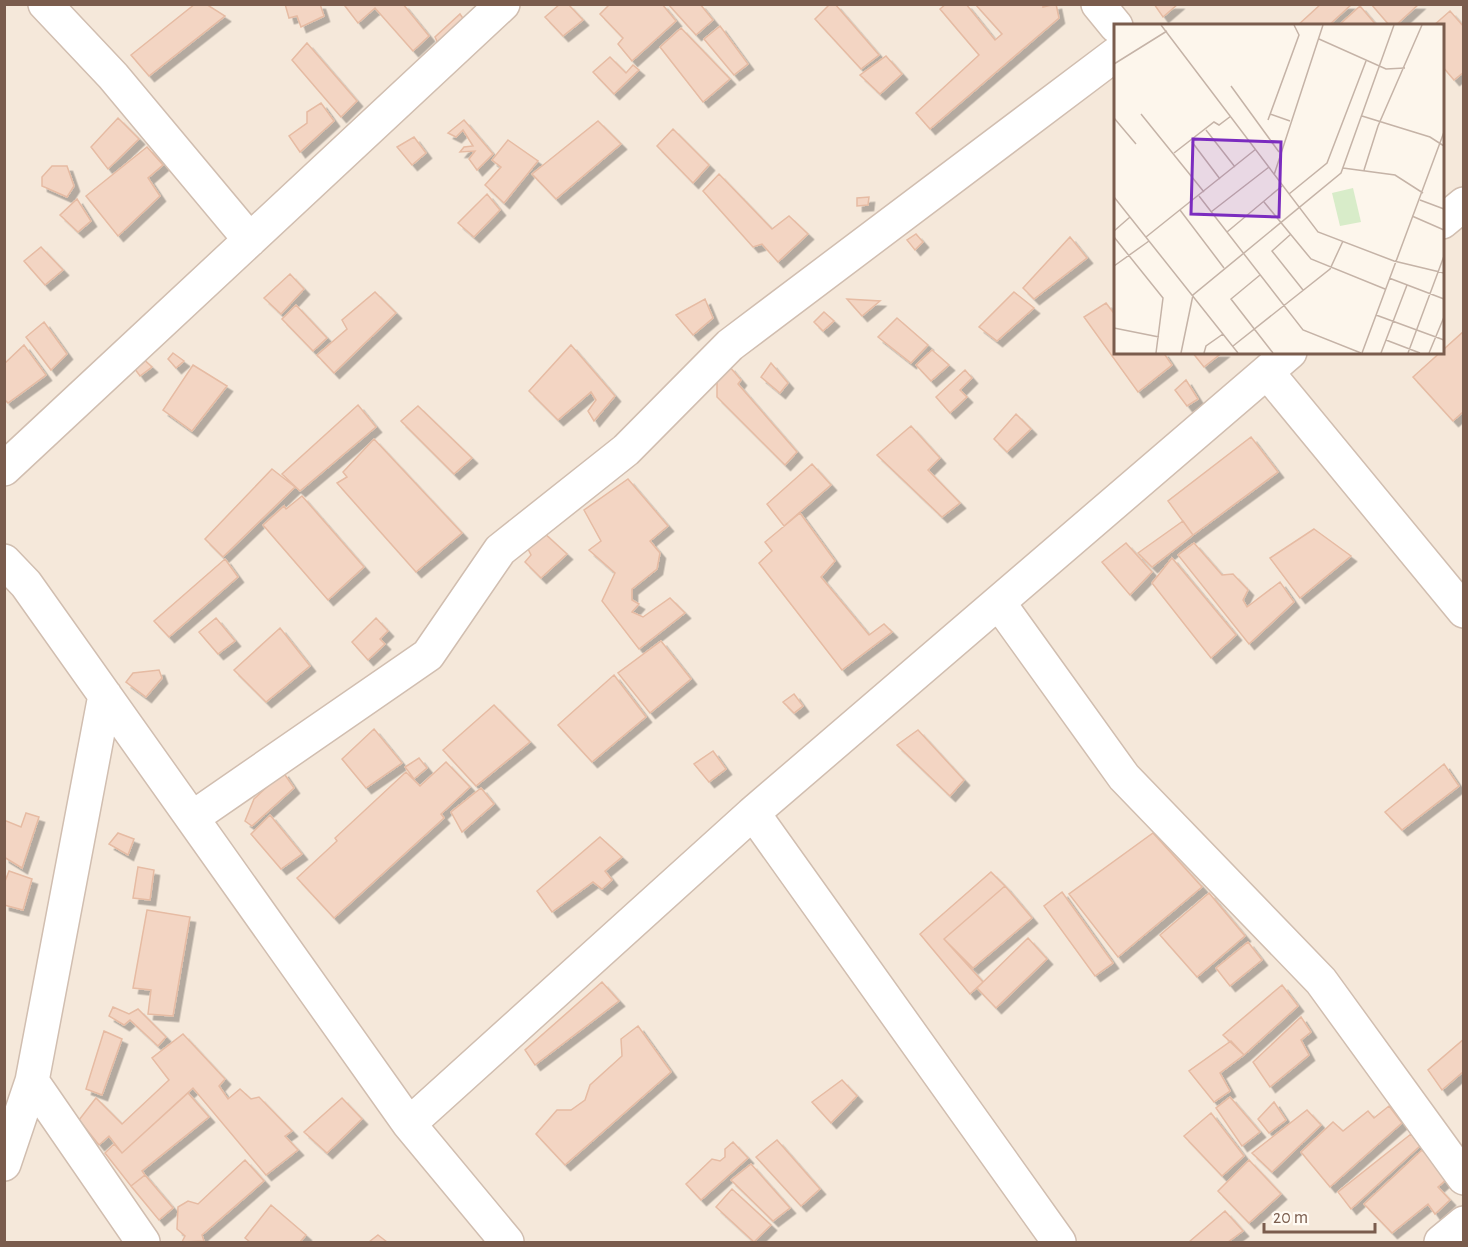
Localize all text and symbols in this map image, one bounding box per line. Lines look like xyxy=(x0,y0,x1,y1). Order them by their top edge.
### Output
inset map xyxy=(1114,24,1444,354)
scale bar xyxy=(1264,1196,1375,1234)
text: 20 m xyxy=(1273,1209,1308,1227)

